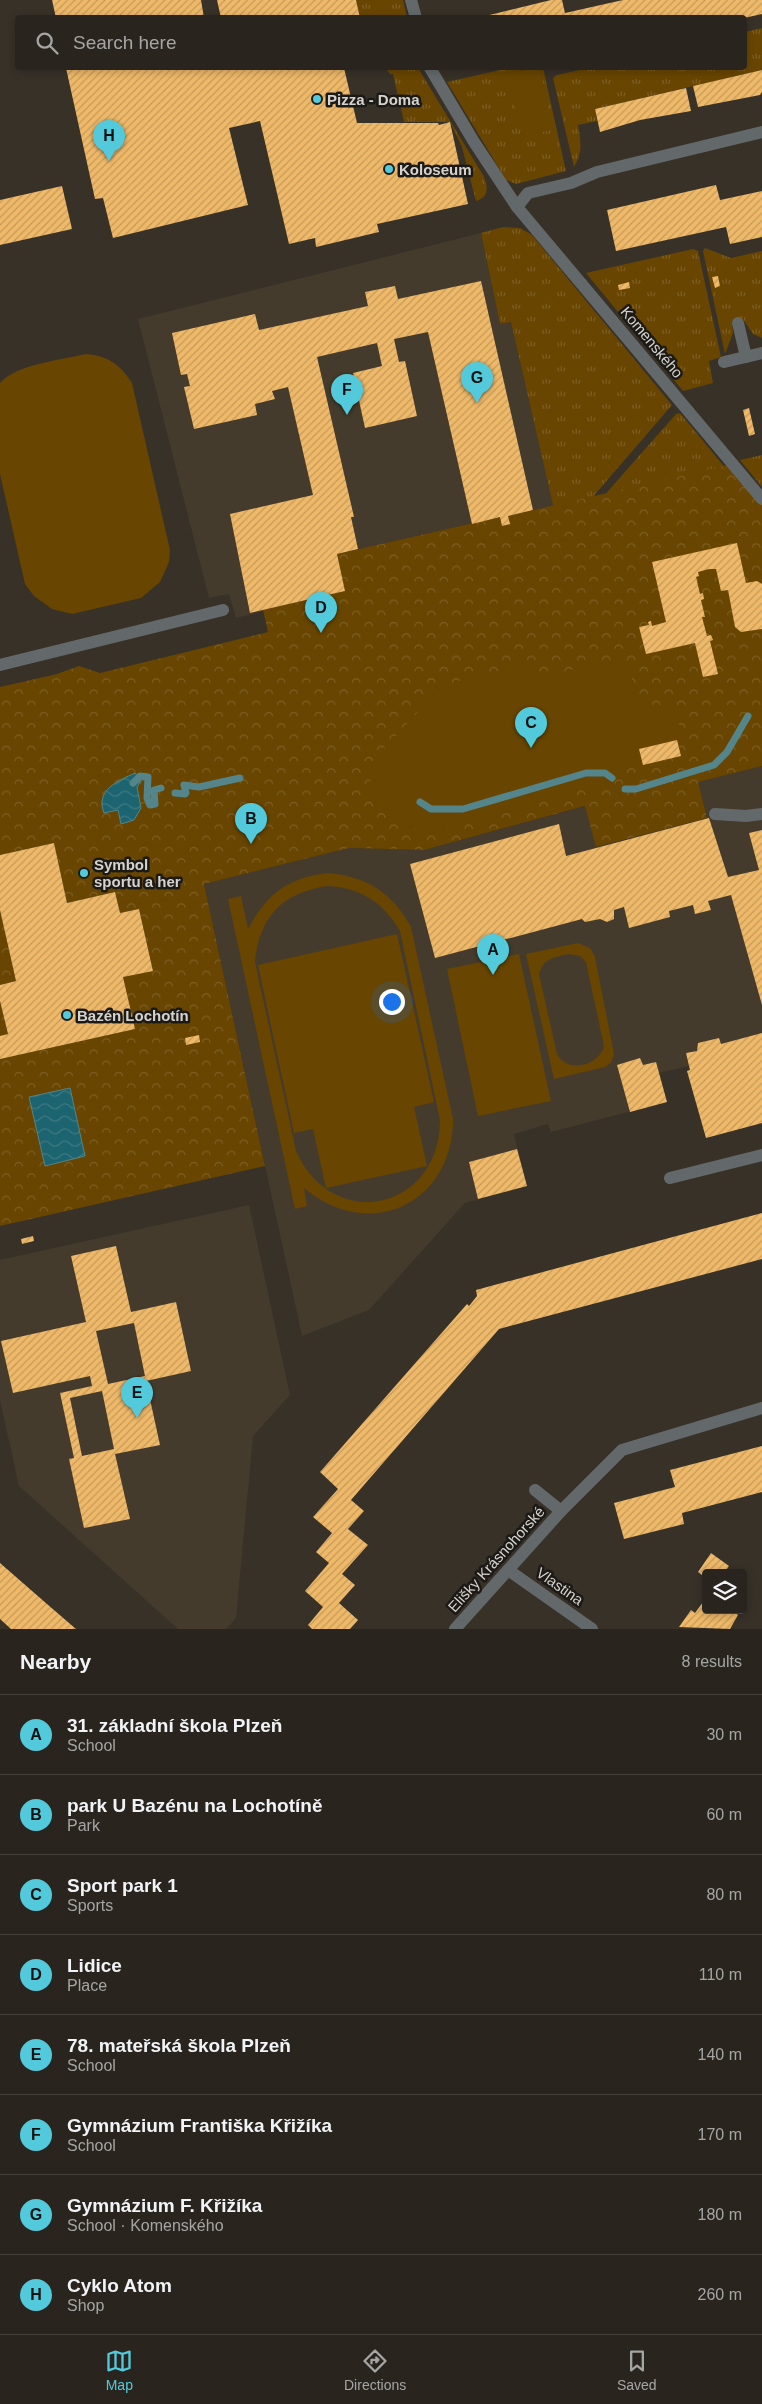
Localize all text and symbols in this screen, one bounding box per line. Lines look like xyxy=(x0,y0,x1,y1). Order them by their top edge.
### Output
search box xyxy=(15,15,747,70)
icon: search xyxy=(33,29,61,57)
text: Search here xyxy=(73,32,177,53)
place label: Pizza - Doma xyxy=(327,91,420,108)
marker: Pizza - Doma xyxy=(311,93,323,105)
pin: H xyxy=(93,120,125,161)
place label: Koloseum xyxy=(399,161,472,178)
marker: Koloseum xyxy=(383,163,395,175)
street label: Komenského xyxy=(617,303,687,381)
pin: G xyxy=(461,362,493,403)
pin: F xyxy=(331,374,363,415)
pin: D xyxy=(305,592,337,633)
pin: C xyxy=(515,707,547,748)
pin: B xyxy=(235,803,267,844)
place label: Symbol sportu a her xyxy=(94,856,181,890)
marker: Symbol sportu a her xyxy=(78,867,90,879)
pin: A xyxy=(477,934,509,975)
your location xyxy=(379,989,405,1015)
place label: Bazén Lochotín xyxy=(77,1007,189,1024)
marker: Bazén Lochotín xyxy=(61,1009,73,1021)
pin: E xyxy=(121,1377,153,1418)
street label: Elišky Krásnohorské xyxy=(444,1503,548,1615)
street label: Vlastina xyxy=(533,1564,587,1609)
map controls xyxy=(702,1569,747,1614)
button: layers xyxy=(702,1569,747,1614)
text: Nearby xyxy=(20,1650,91,1673)
text: 8 results xyxy=(682,1653,742,1670)
text: 31. základní škola Plzeň xyxy=(67,1715,282,1736)
text: A xyxy=(30,1726,42,1743)
text: 30 m xyxy=(706,1726,742,1743)
text: School xyxy=(67,1737,116,1754)
text: park U Bazénu na Lochotíně xyxy=(67,1795,322,1816)
text: B xyxy=(30,1806,42,1823)
text: 60 m xyxy=(706,1806,742,1823)
text: Park xyxy=(67,1817,100,1834)
text: Sport park 1 xyxy=(67,1875,178,1896)
text: C xyxy=(30,1886,42,1903)
text: 80 m xyxy=(706,1886,742,1903)
text: Sports xyxy=(67,1897,113,1914)
text: Lidice xyxy=(67,1955,122,1976)
text: D xyxy=(30,1966,42,1983)
text: 110 m xyxy=(699,1966,742,1983)
text: Place xyxy=(67,1977,107,1994)
text: 78. mateřská škola Plzeň xyxy=(67,2035,291,2056)
text: E xyxy=(31,2046,41,2063)
text: 140 m xyxy=(698,2046,742,2063)
text: School xyxy=(67,2057,116,2074)
text: Gymnázium Františka Křižíka xyxy=(67,2115,332,2136)
text: F xyxy=(31,2126,41,2143)
text: 170 m xyxy=(698,2126,742,2143)
text: School xyxy=(67,2137,116,2154)
text: Gymnázium F. Křižíka xyxy=(67,2195,262,2216)
text: G xyxy=(30,2206,42,2223)
text: 180 m xyxy=(698,2206,742,2223)
text: School · Komenského xyxy=(67,2217,224,2234)
text: Cyklo Atom xyxy=(67,2275,172,2296)
text: H xyxy=(30,2286,42,2303)
text: 260 m xyxy=(698,2286,742,2303)
text: Shop xyxy=(67,2297,104,2314)
tab: Map xyxy=(105,2347,133,2393)
tab: Directions xyxy=(344,2347,406,2393)
tab: Saved xyxy=(617,2347,657,2393)

